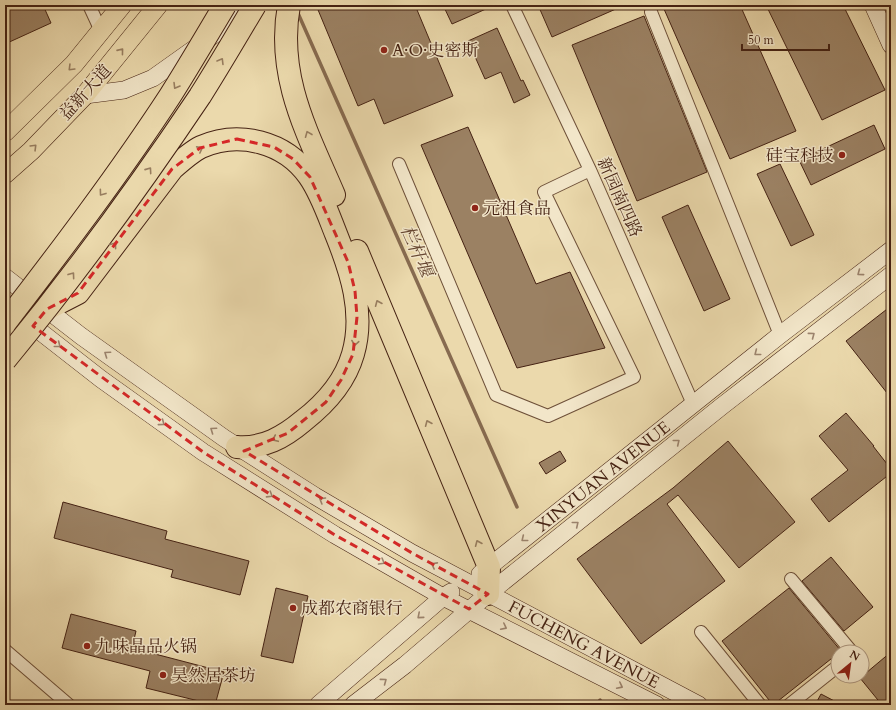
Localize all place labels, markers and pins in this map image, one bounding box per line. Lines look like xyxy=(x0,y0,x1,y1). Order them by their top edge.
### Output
place label: A·O·史密斯 xyxy=(392,39,478,62)
marker: A·O·史密斯 xyxy=(379,45,389,55)
place label: 硅宝科技 xyxy=(766,144,834,167)
marker: 硅宝科技 xyxy=(837,150,847,160)
place label: 元祖食品 xyxy=(483,197,551,220)
marker: 元祖食品 xyxy=(470,203,480,213)
place label: 成都农商银行 xyxy=(301,597,403,620)
marker: 成都农商银行 xyxy=(288,603,298,613)
place label: 九味晶品火锅 xyxy=(95,635,197,658)
marker: 九味晶品火锅 xyxy=(82,641,92,651)
place label: 昊然居茶坊 xyxy=(171,664,256,687)
marker: 昊然居茶坊 xyxy=(158,670,168,680)

